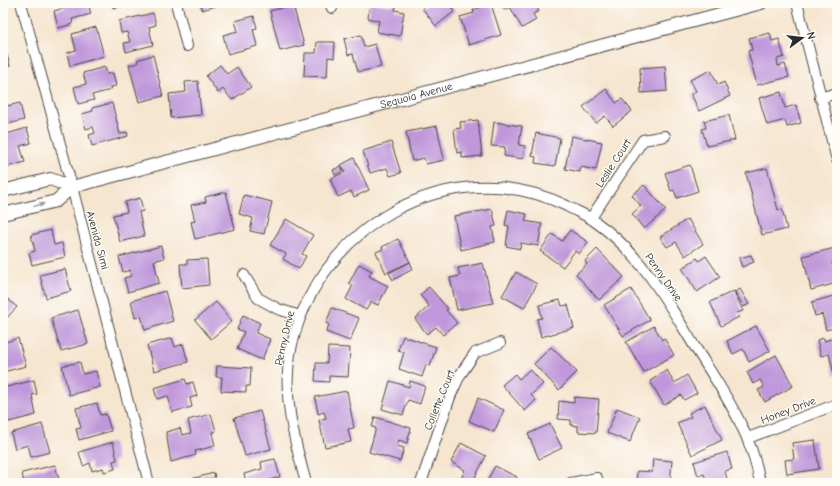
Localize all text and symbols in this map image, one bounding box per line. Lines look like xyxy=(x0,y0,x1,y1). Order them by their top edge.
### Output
north arrow xyxy=(782,18,822,58)
text: N xyxy=(804,30,818,41)
street label: Sequoia Avenue xyxy=(379,80,454,111)
street label: Leslie Court xyxy=(593,136,634,190)
one-way arrow xyxy=(34,202,46,208)
street label: Avenida Simi xyxy=(83,209,112,271)
street label: Penny Drive xyxy=(642,251,685,304)
street label: Penny Drive xyxy=(272,309,297,367)
street label: Collette Court xyxy=(421,367,458,432)
street label: Honey Drive xyxy=(759,394,818,427)

